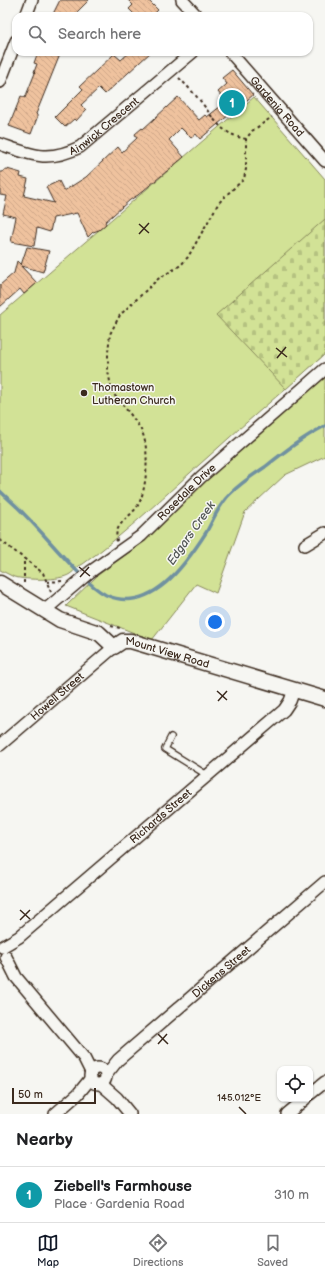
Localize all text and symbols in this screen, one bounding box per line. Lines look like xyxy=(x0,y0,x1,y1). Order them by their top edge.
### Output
search box xyxy=(12,12,313,56)
icon: search xyxy=(26,23,48,45)
text: Search here xyxy=(58,25,141,44)
street label: Gardenia Road xyxy=(247,74,307,139)
pin: 1 xyxy=(219,88,245,118)
street label: Ainwick Crescent xyxy=(68,94,142,158)
place label: Thomastown Lutheran Church xyxy=(92,381,175,407)
marker: Thomastown Lutheran Church xyxy=(79,388,89,398)
street label: Rosedale Drive xyxy=(155,461,219,523)
water label: Edgars Creek xyxy=(164,498,219,568)
your location xyxy=(205,612,225,632)
street label: Mount View Road xyxy=(126,635,211,671)
street label: Howell Street xyxy=(28,670,87,723)
street label: Richards Street xyxy=(127,786,195,846)
street label: Dickens Street xyxy=(189,943,254,1001)
map controls xyxy=(277,1066,313,1102)
button: locate xyxy=(277,1066,313,1102)
scale bar xyxy=(12,1086,96,1105)
text: 50 m xyxy=(18,1088,43,1101)
text: 145.012°E xyxy=(217,1092,261,1104)
text: Nearby xyxy=(16,1130,73,1150)
text: Ziebell's Farmhouse xyxy=(54,1177,192,1196)
text: 1 xyxy=(26,1187,32,1203)
text: 310 m xyxy=(274,1187,309,1203)
text: Place · Gardenia Road xyxy=(54,1196,185,1212)
tab: Map xyxy=(37,1232,59,1269)
tab: Directions xyxy=(133,1232,183,1269)
tab: Saved xyxy=(257,1232,288,1269)

